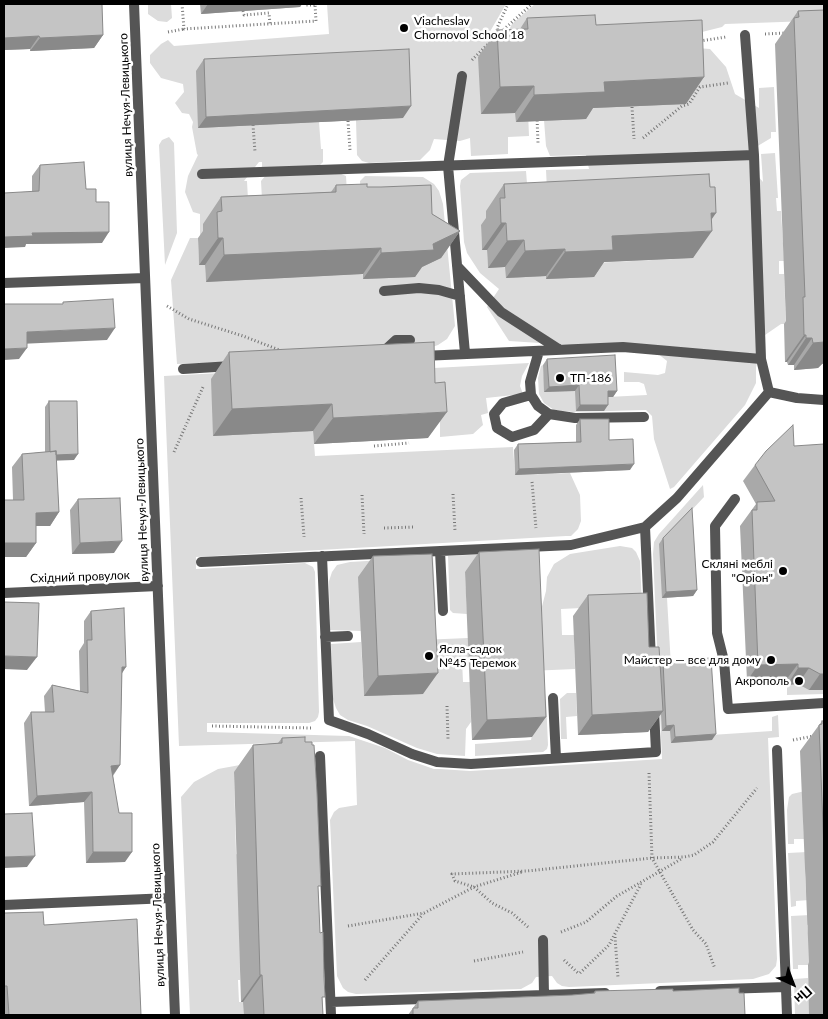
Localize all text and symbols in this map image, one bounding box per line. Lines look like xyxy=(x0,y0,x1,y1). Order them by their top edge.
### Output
place label: Viacheslav Chornovol School 18 xyxy=(414,14,524,42)
marker: Viacheslav Chornovol School 18 xyxy=(398,22,410,34)
street label: вулиця Нечуя-Левицького xyxy=(116,33,136,177)
place label: ТП-186 xyxy=(570,371,611,385)
marker: ТП-186 xyxy=(554,372,566,384)
street label: вулиця Нечуя-Левицького xyxy=(132,438,152,582)
place label: Скляні меблі "Оріон" xyxy=(702,557,773,585)
marker: Скляні меблі "Оріон" xyxy=(777,565,789,577)
street label: Східний провулок xyxy=(30,568,130,586)
place label: Ясла-садок №45 Теремок xyxy=(439,642,516,670)
marker: Ясла-садок №45 Теремок xyxy=(423,650,435,662)
place label: Майстер — все для дому xyxy=(624,653,761,667)
marker: Майстер — все для дому xyxy=(765,654,777,666)
place label: Акрополь xyxy=(735,674,789,688)
marker: Акрополь xyxy=(793,675,805,687)
street label: вулиця Нечуя-Левицького xyxy=(148,843,168,987)
north arrow xyxy=(768,959,818,1009)
text: Пн xyxy=(791,983,816,1008)

